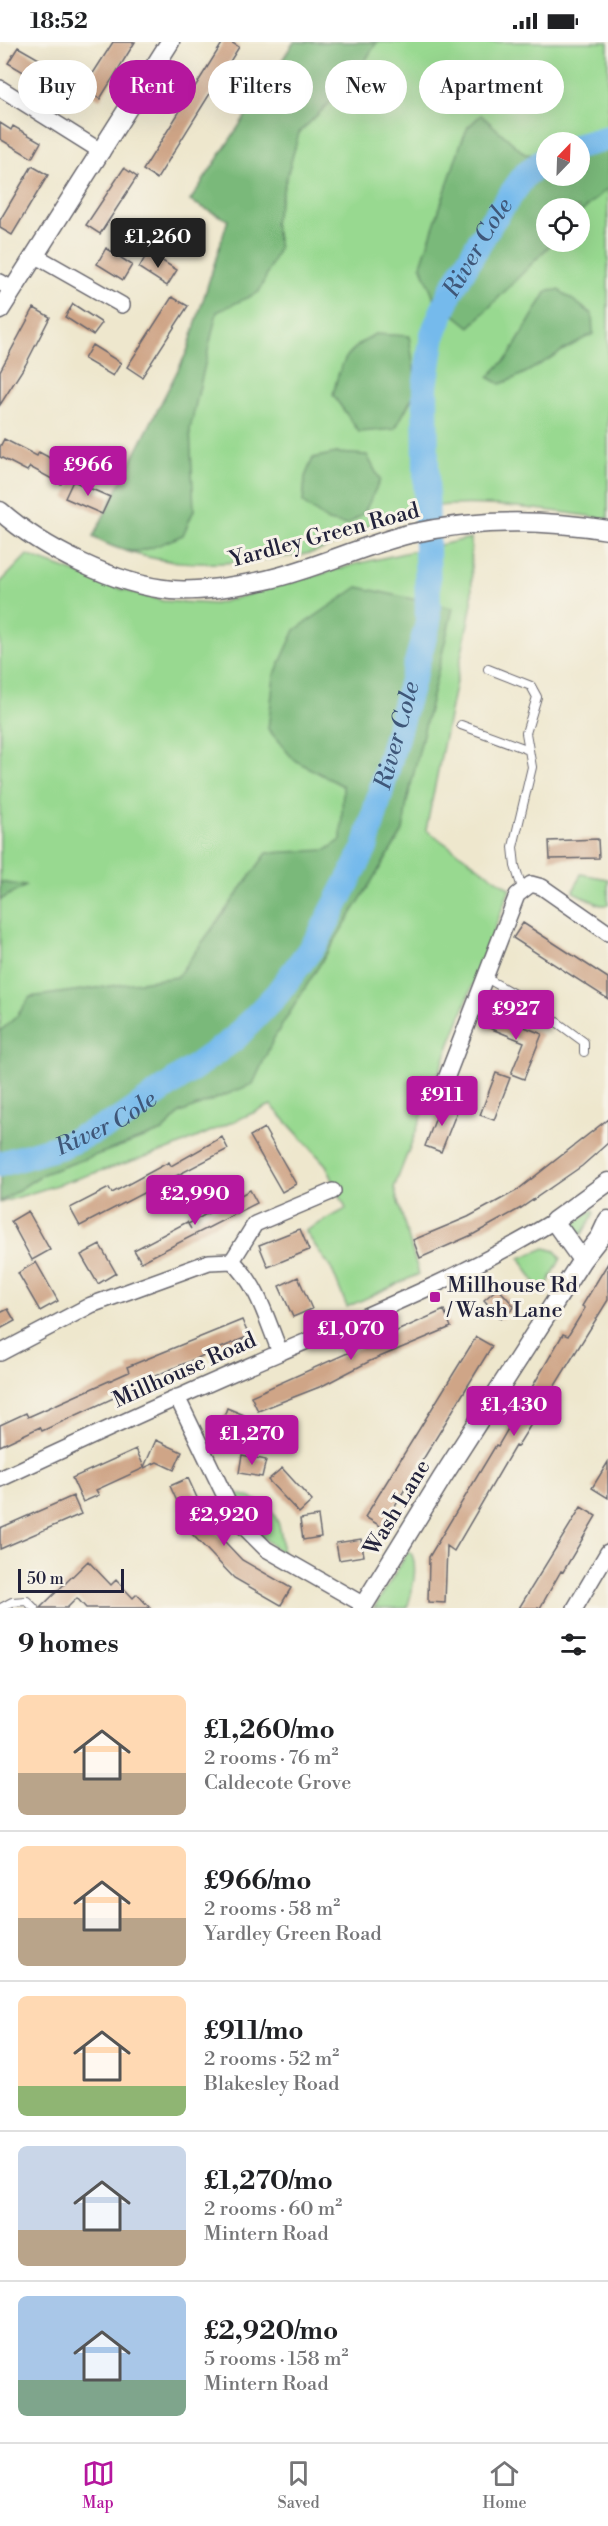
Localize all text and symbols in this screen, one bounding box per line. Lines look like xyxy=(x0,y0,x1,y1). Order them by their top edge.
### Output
text: 18:52 xyxy=(30,8,88,35)
chip: Buy xyxy=(18,60,97,114)
chip: Rent xyxy=(109,60,196,114)
chip: Filters xyxy=(208,60,313,114)
chip: New xyxy=(325,60,407,114)
chip: Apartment xyxy=(419,60,564,114)
north arrow xyxy=(536,132,590,186)
map controls xyxy=(536,132,590,252)
water label: River Cole xyxy=(436,192,520,304)
button: locate xyxy=(536,198,590,252)
pin: £1,260 xyxy=(109,218,207,269)
text: £1,260 xyxy=(125,225,191,250)
pin: £966 xyxy=(52,446,124,497)
text: £966 xyxy=(64,453,112,478)
street label: Yardley Green Road xyxy=(226,497,423,574)
water label: River Cole xyxy=(368,678,427,794)
pin: £927 xyxy=(480,990,552,1041)
text: £927 xyxy=(492,997,540,1022)
pin: £911 xyxy=(406,1076,478,1127)
text: £911 xyxy=(421,1083,463,1108)
water label: River Cole xyxy=(50,1085,163,1163)
pin: £2,990 xyxy=(146,1175,244,1226)
text: £2,990 xyxy=(160,1182,230,1207)
place label: Millhouse Rd / Wash Lane xyxy=(446,1272,578,1324)
marker: Millhouse Rd / Wash Lane xyxy=(428,1290,442,1304)
pin: £1,070 xyxy=(302,1310,400,1361)
text: £1,070 xyxy=(317,1317,385,1342)
street label: Millhouse Road xyxy=(109,1327,261,1414)
pin: £1,430 xyxy=(465,1386,563,1437)
text: £1,430 xyxy=(480,1393,548,1418)
pin: £1,270 xyxy=(203,1415,301,1466)
text: £1,270 xyxy=(219,1422,285,1447)
street label: Wash Lane xyxy=(358,1455,436,1561)
pin: £2,920 xyxy=(175,1496,273,1547)
text: £2,920 xyxy=(189,1503,259,1528)
scale bar xyxy=(18,1566,124,1594)
text: 50 m xyxy=(27,1569,64,1589)
text: 9 homes xyxy=(18,1628,119,1660)
icon: filters xyxy=(557,1628,590,1661)
text: £1,260/mo xyxy=(204,1714,335,1746)
icon: home xyxy=(66,1719,138,1791)
text: 2 rooms · 76 m² xyxy=(204,1746,338,1771)
text: Caldecote Grove xyxy=(204,1771,351,1796)
text: £966/mo xyxy=(204,1865,312,1897)
icon: home xyxy=(66,1870,138,1942)
text: 2 rooms · 58 m² xyxy=(204,1897,340,1922)
text: Yardley Green Road xyxy=(204,1922,382,1947)
text: £911/mo xyxy=(204,2015,304,2047)
icon: home xyxy=(66,2020,138,2092)
text: 2 rooms · 52 m² xyxy=(204,2047,339,2072)
text: Blakesley Road xyxy=(204,2072,339,2097)
text: £1,270/mo xyxy=(204,2165,333,2197)
icon: home xyxy=(66,2170,138,2242)
text: 2 rooms · 60 m² xyxy=(204,2197,342,2222)
text: Mintern Road xyxy=(204,2222,329,2247)
text: £2,920/mo xyxy=(204,2315,338,2347)
icon: home xyxy=(66,2320,138,2392)
text: 5 rooms · 158 m² xyxy=(204,2347,348,2372)
text: Mintern Road xyxy=(204,2372,329,2397)
tab: Map xyxy=(82,2457,115,2513)
tab: Saved xyxy=(278,2457,320,2513)
tab: Home xyxy=(483,2457,526,2513)

